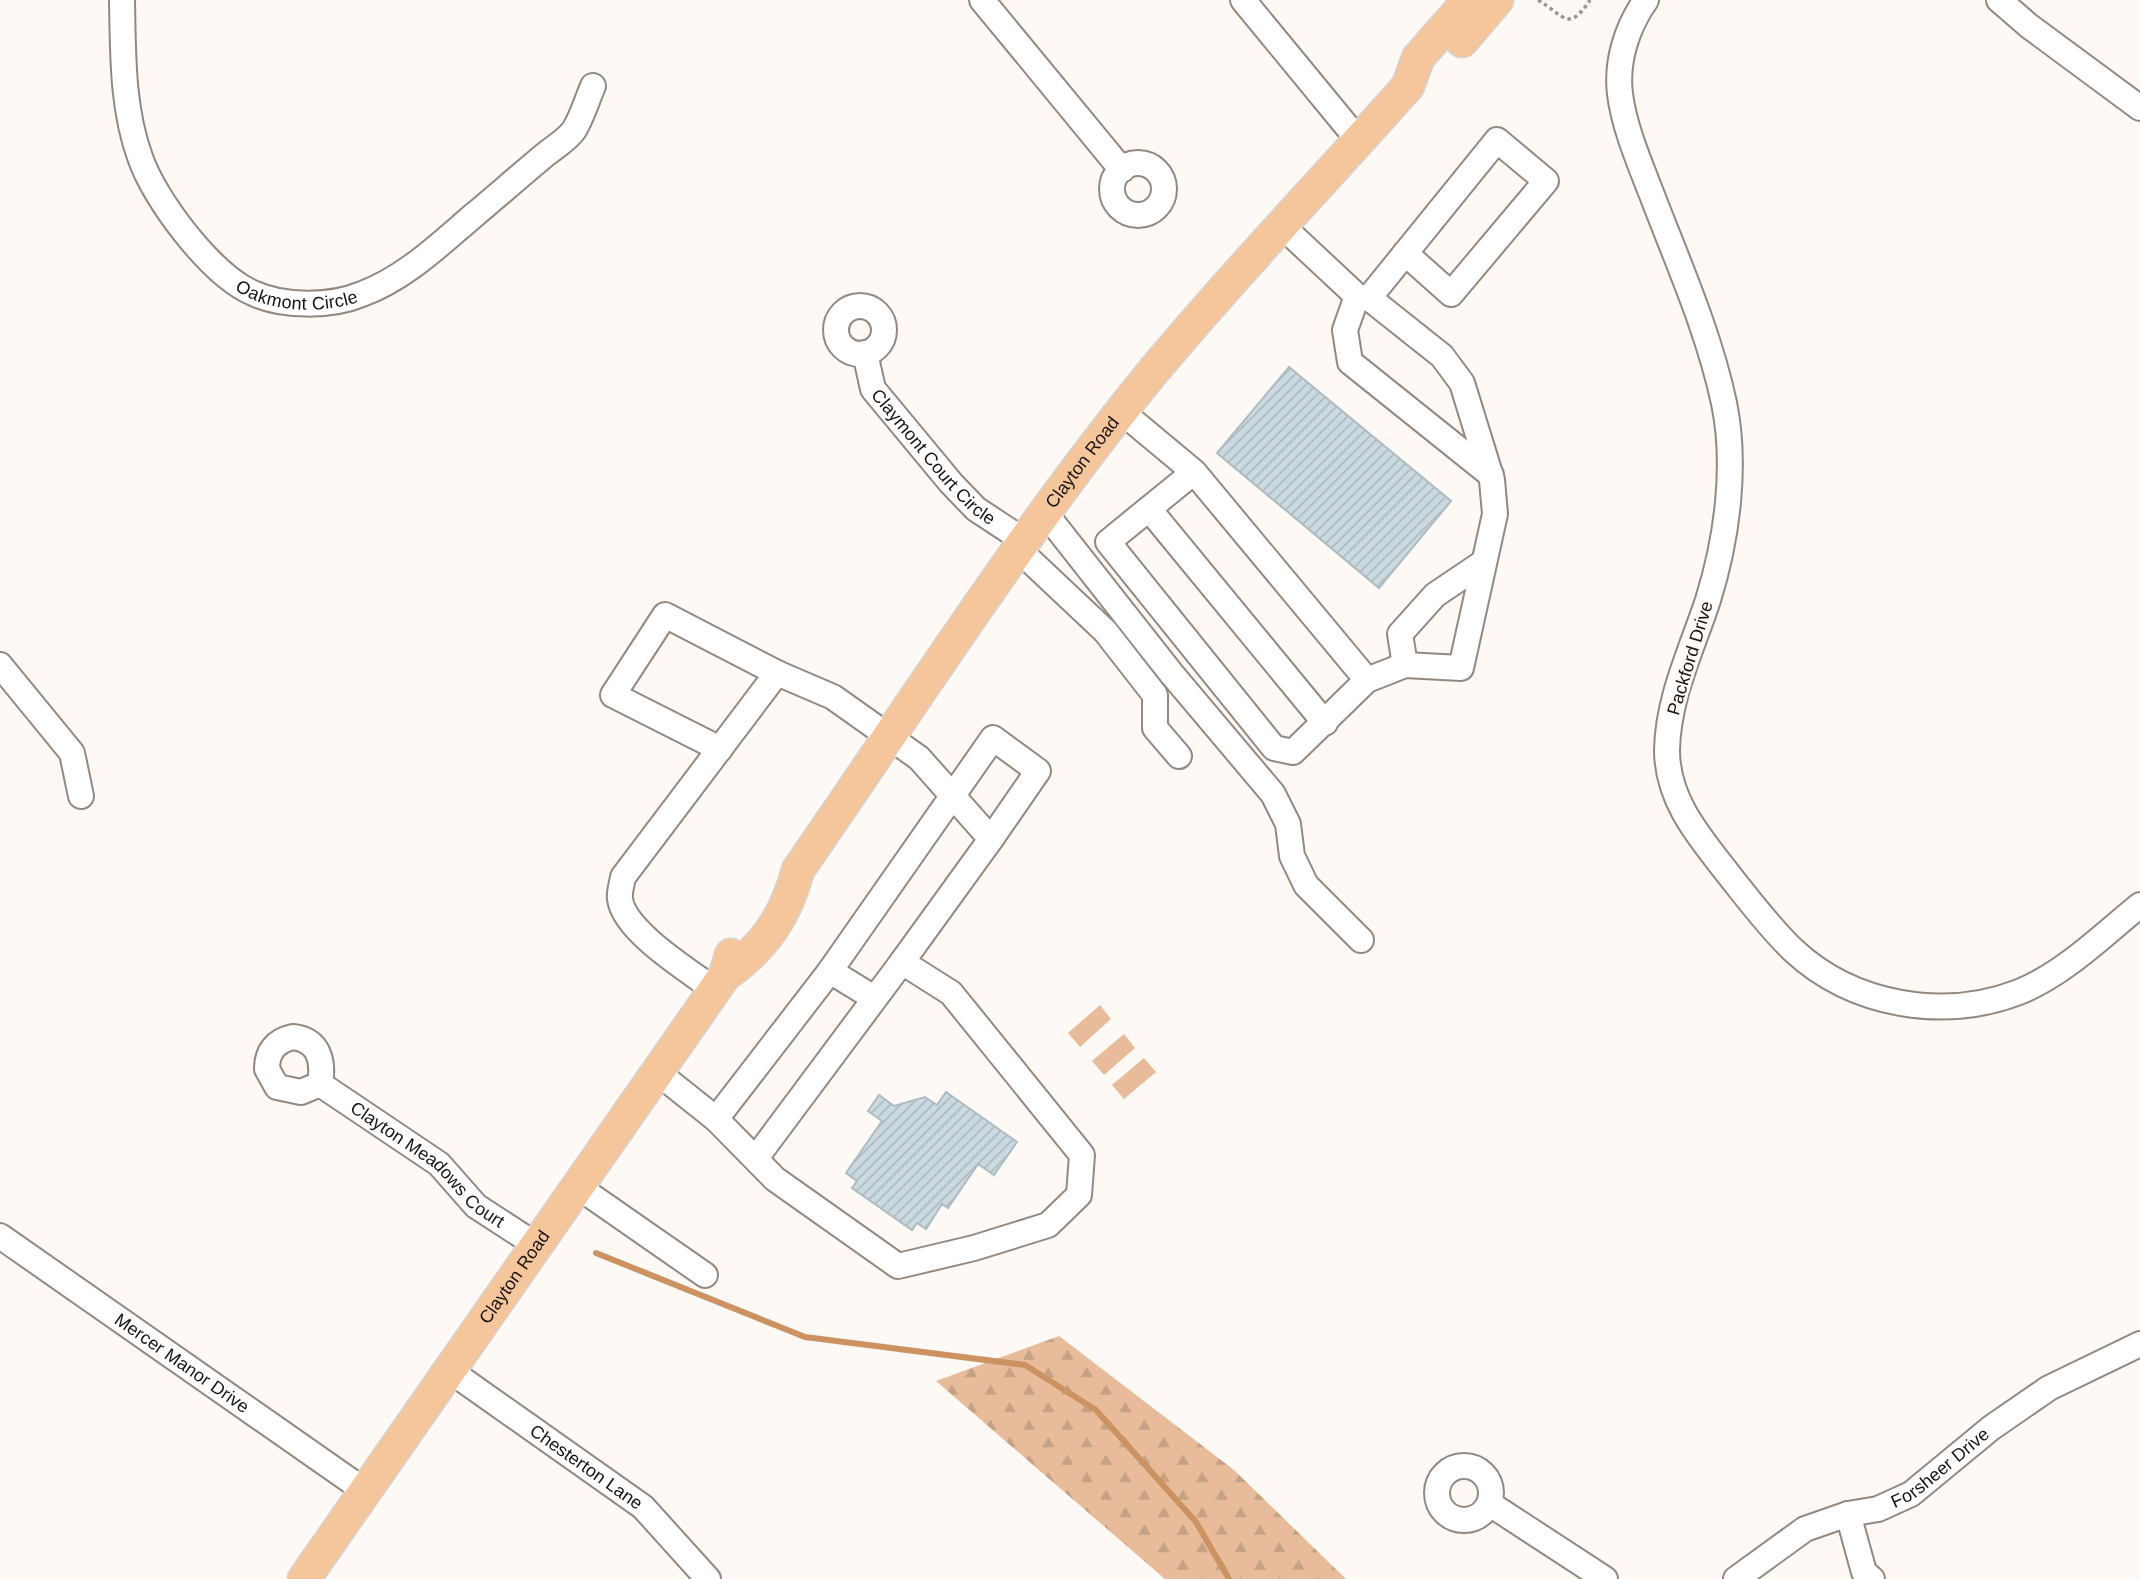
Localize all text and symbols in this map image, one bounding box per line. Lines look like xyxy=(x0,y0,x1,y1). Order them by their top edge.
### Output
street label: Oakmont Circle xyxy=(232,276,360,314)
street label: Claymont Court Circle xyxy=(867,385,999,529)
street label: Clayton Road xyxy=(1041,413,1123,512)
street label: Packford Drive xyxy=(1663,599,1717,717)
street label: Clayton Meadows Court xyxy=(347,1097,508,1232)
street label: Clayton Road xyxy=(475,1227,554,1328)
street label: Mercer Manor Drive xyxy=(111,1309,253,1417)
street label: Chesterton Lane xyxy=(526,1420,646,1513)
street label: Forsheer Drive xyxy=(1888,1424,1993,1512)

